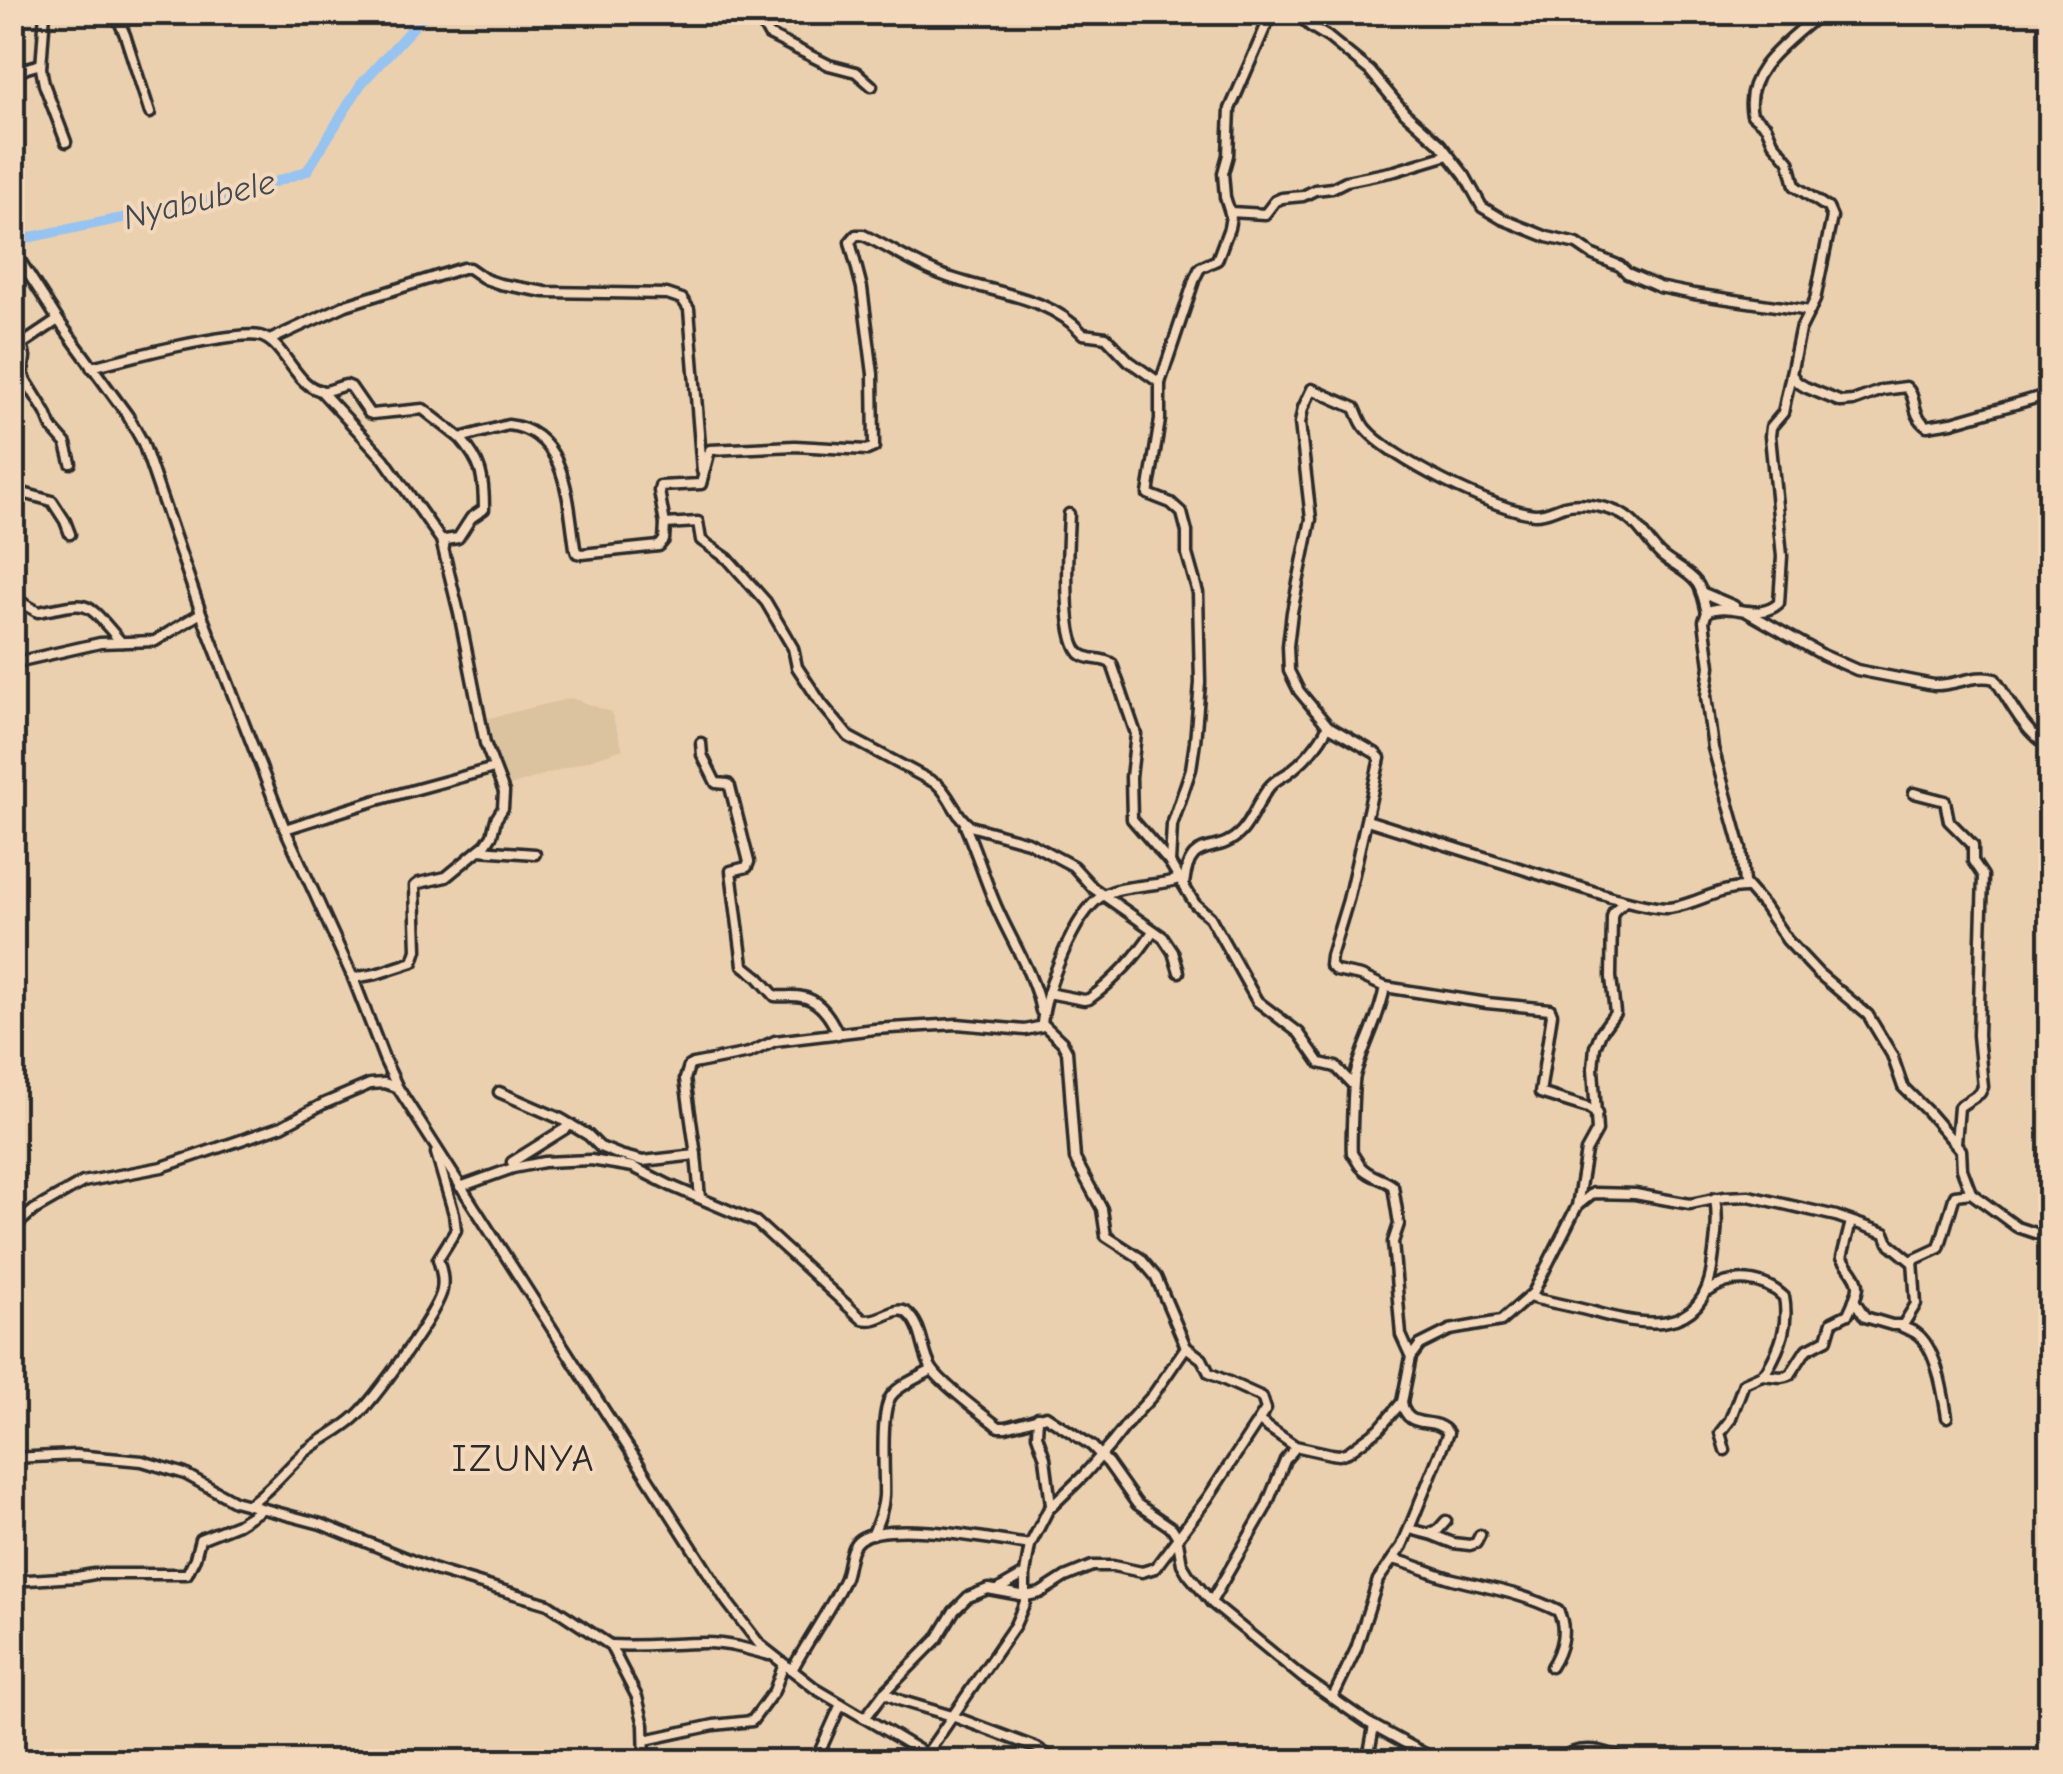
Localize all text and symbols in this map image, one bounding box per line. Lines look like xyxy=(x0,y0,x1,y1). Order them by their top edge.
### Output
water label: Nyabubele xyxy=(119,161,279,238)
district label: IZUNYA xyxy=(452,1437,596,1481)

